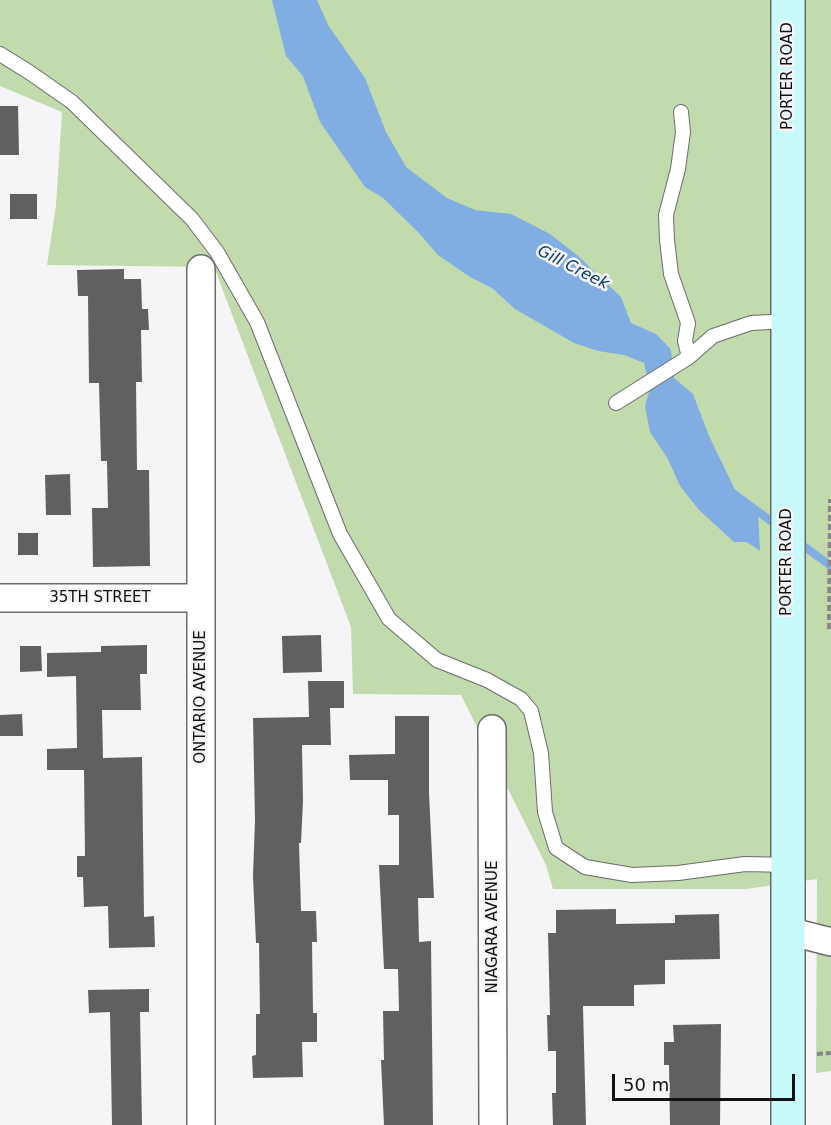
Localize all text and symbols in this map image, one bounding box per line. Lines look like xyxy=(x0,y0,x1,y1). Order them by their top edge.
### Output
street label: PORTER ROAD xyxy=(779,22,797,130)
water label: Gill Creek xyxy=(534,242,612,294)
street label: PORTER ROAD xyxy=(778,508,796,616)
street label: 35TH STREET xyxy=(49,589,151,607)
street label: ONTARIO AVENUE xyxy=(192,630,210,764)
street label: NIAGARA AVENUE xyxy=(484,860,502,994)
scale bar xyxy=(615,1062,798,1100)
text: 50 m xyxy=(623,1074,669,1095)

